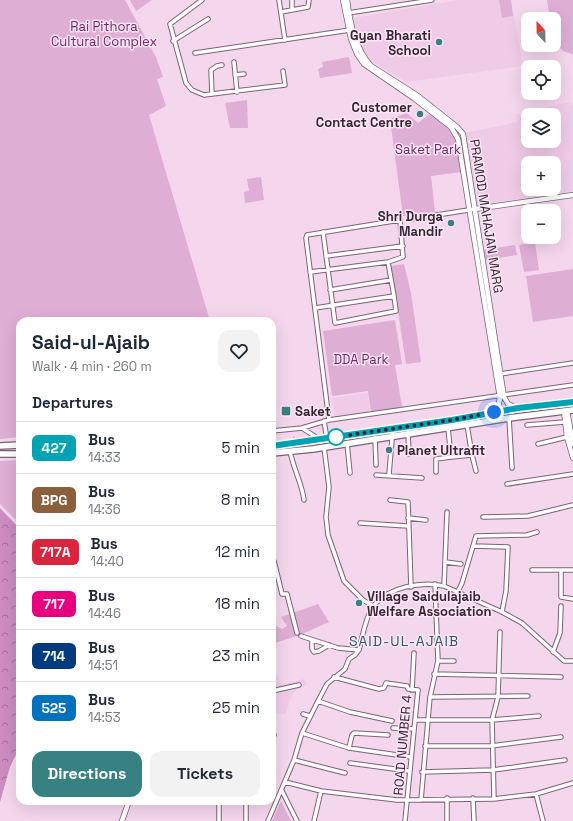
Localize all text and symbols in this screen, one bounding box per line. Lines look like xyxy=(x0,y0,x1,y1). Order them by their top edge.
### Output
north arrow xyxy=(521,12,561,52)
map controls xyxy=(521,12,561,244)
park label: Rai Pithora Cultural Complex xyxy=(51,18,157,50)
place label: Gyan Bharati School xyxy=(350,27,431,59)
marker: Gyan Bharati School xyxy=(434,37,444,47)
button: locate xyxy=(521,60,561,100)
place label: Customer Contact Centre xyxy=(316,99,412,131)
button: layers xyxy=(521,108,561,148)
marker: Customer Contact Centre xyxy=(415,109,425,119)
street label: PRAMOD MAHAJAN MARG xyxy=(466,138,507,294)
park label: Saket Park xyxy=(395,141,461,158)
button: + xyxy=(521,156,561,196)
button: − xyxy=(521,204,561,244)
place label: Shri Durga Mandir xyxy=(378,208,443,240)
marker: Shri Durga Mandir xyxy=(446,218,456,228)
text: Said-ul-Ajaib xyxy=(32,330,150,355)
button: heart xyxy=(218,330,260,372)
park label: DDA Park xyxy=(333,351,389,368)
text: Walk · 4 min · 260 m xyxy=(32,358,152,375)
text: Departures xyxy=(32,393,113,412)
your location xyxy=(484,402,504,422)
place label: Saket xyxy=(295,403,331,420)
marker: Saket xyxy=(280,405,292,417)
unlabelled marker xyxy=(327,428,345,446)
text: Bus xyxy=(88,430,115,449)
text: 5 min xyxy=(221,438,260,457)
text: 427 xyxy=(42,439,66,457)
place label: Planet Ultrafit xyxy=(397,442,485,459)
marker: Planet Ultrafit xyxy=(384,445,394,455)
text: 14:33 xyxy=(88,449,121,466)
text: Bus xyxy=(88,482,115,501)
text: 8 min xyxy=(221,490,260,509)
text: BPG xyxy=(40,491,68,509)
text: 14:36 xyxy=(88,501,121,518)
text: Bus xyxy=(91,534,118,553)
text: 12 min xyxy=(215,542,260,561)
text: 717A xyxy=(40,543,71,561)
text: 14:40 xyxy=(91,553,124,570)
text: Bus xyxy=(88,586,115,605)
place label: Village Saidulajaib Welfare Association xyxy=(367,588,492,620)
text: 18 min xyxy=(215,594,260,613)
text: 717 xyxy=(43,595,65,613)
marker: Village Saidulajaib Welfare Association xyxy=(354,598,364,608)
text: 14:46 xyxy=(88,605,121,622)
district label: SAID-UL-AJAIB xyxy=(349,632,459,650)
text: Bus xyxy=(88,638,115,657)
text: 23 min xyxy=(212,646,260,665)
text: 714 xyxy=(43,647,65,665)
text: 14:51 xyxy=(88,657,118,674)
text: Bus xyxy=(88,690,115,709)
street label: ROAD NUMBER 4 xyxy=(390,694,415,796)
text: 25 min xyxy=(212,698,260,717)
text: 525 xyxy=(41,699,67,717)
text: 14:53 xyxy=(88,709,121,726)
button: Directions xyxy=(32,751,142,797)
button: Tickets xyxy=(150,751,260,797)

